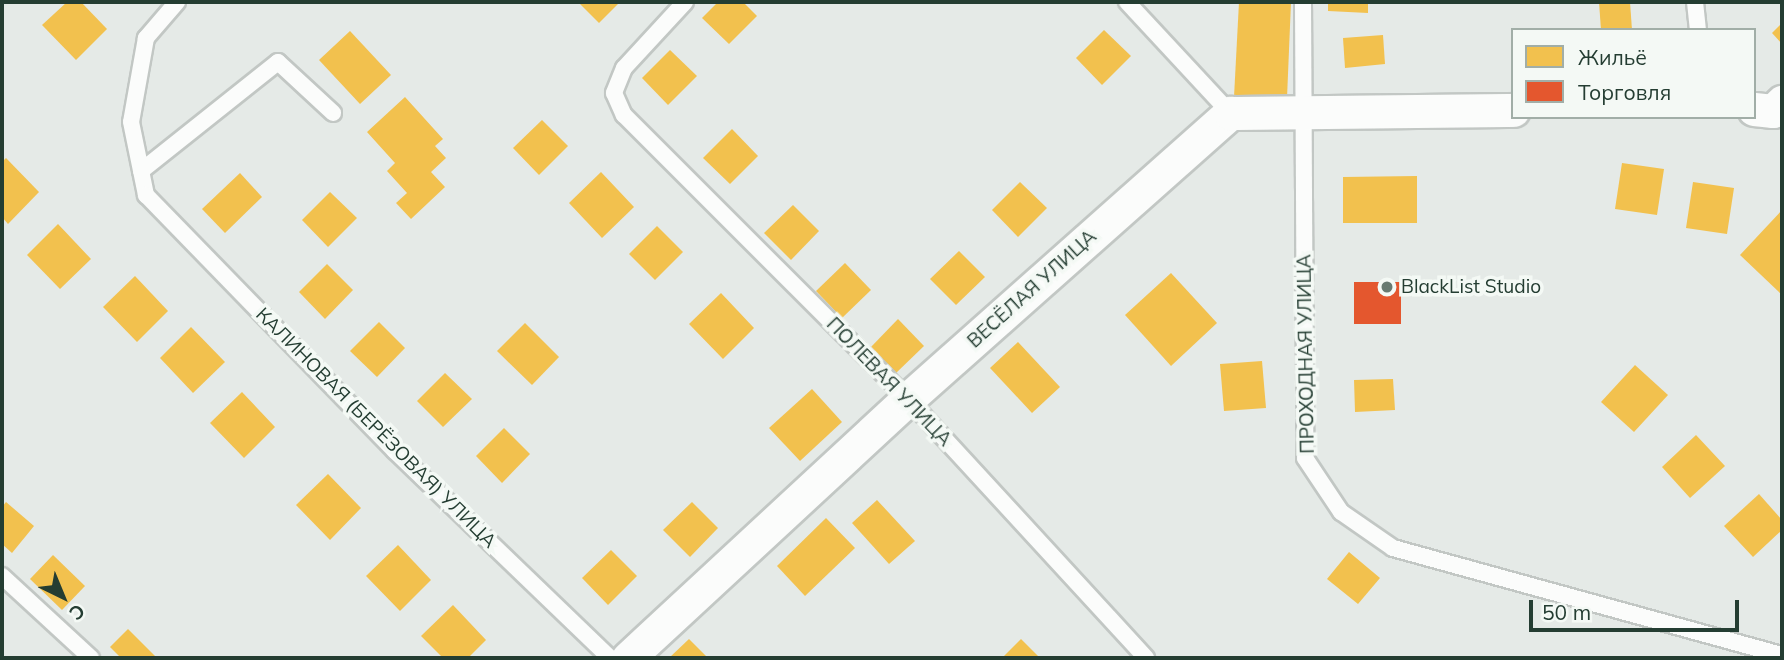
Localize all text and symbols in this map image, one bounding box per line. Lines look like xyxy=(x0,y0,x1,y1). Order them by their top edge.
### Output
legend xyxy=(1511,28,1756,119)
text: Жильё xyxy=(1578,44,1647,70)
text: Торговля xyxy=(1578,79,1671,105)
street label: ВЕСЁЛАЯ УЛИЦА xyxy=(963,225,1101,353)
street label: ПРОХОДНАЯ УЛИЦА xyxy=(1293,254,1319,454)
place label: BlackList Studio xyxy=(1401,276,1541,298)
marker: BlackList Studio xyxy=(1379,279,1395,295)
street label: КАЛИНОВАЯ (БЕРЁЗОВАЯ) УЛИЦА xyxy=(251,303,501,553)
street label: ПОЛЕВАЯ УЛИЦА xyxy=(822,313,956,451)
north arrow xyxy=(28,562,98,632)
scale bar xyxy=(1532,586,1742,630)
text: С xyxy=(64,599,90,626)
text: 50 m xyxy=(1542,599,1591,625)

